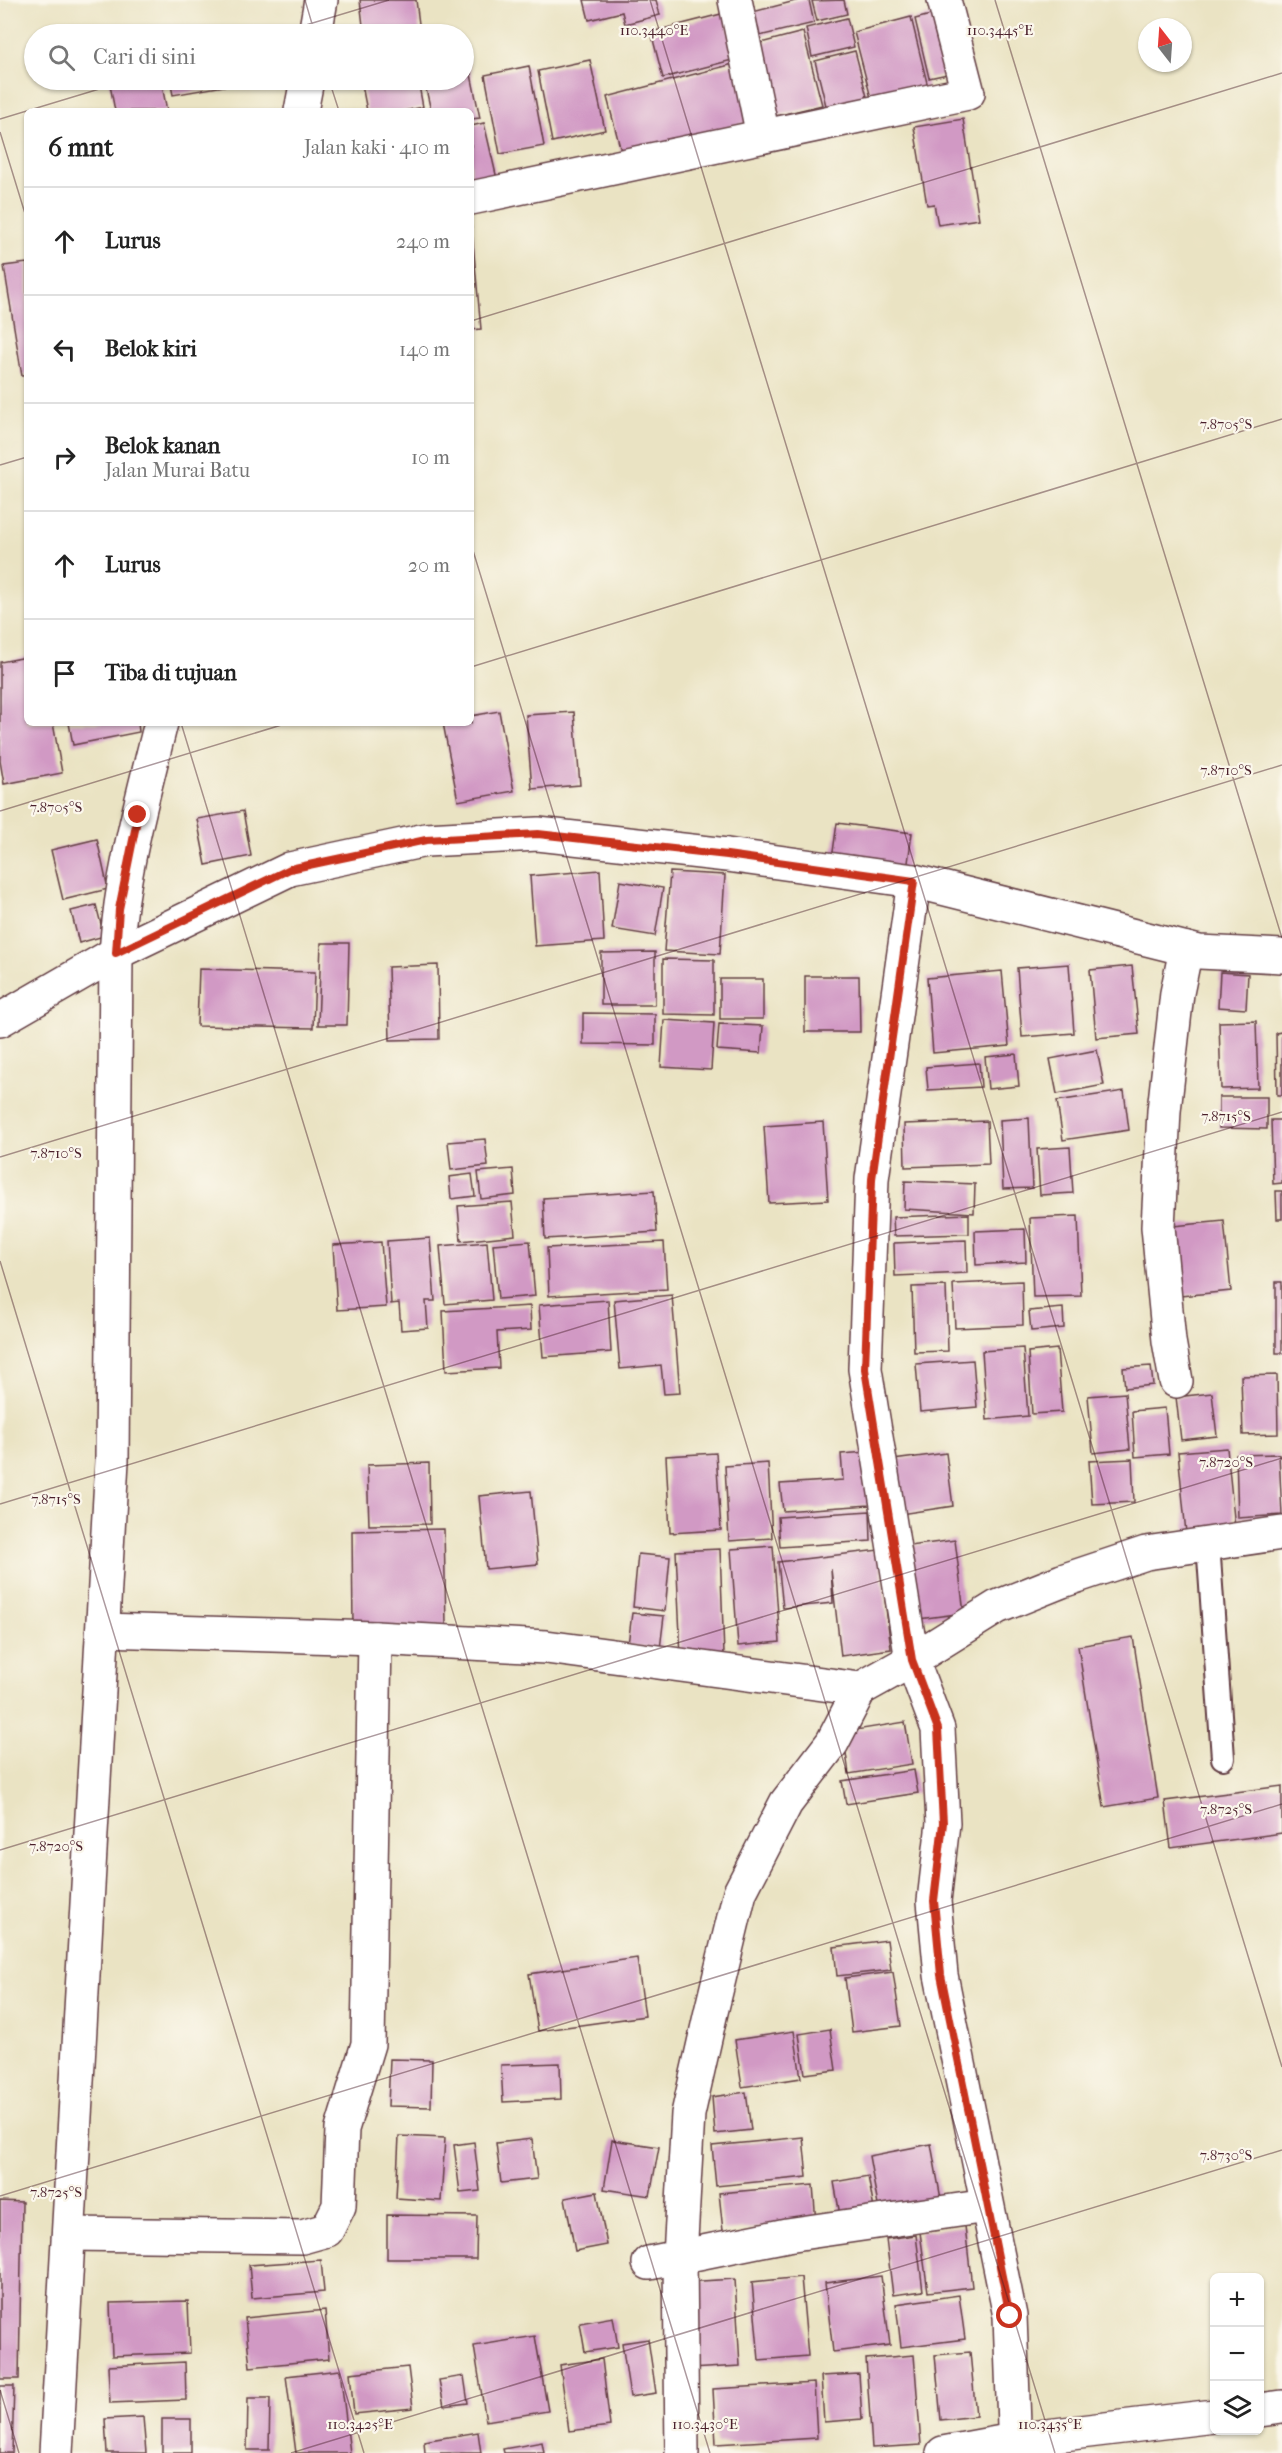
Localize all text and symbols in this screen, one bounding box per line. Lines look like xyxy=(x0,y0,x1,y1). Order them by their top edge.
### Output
north arrow xyxy=(1138,18,1192,72)
text: 110.3440°E xyxy=(620,21,688,39)
text: 110.3445°E xyxy=(967,21,1033,39)
search box xyxy=(24,24,474,90)
icon: search xyxy=(45,41,78,74)
text: Cari di sini xyxy=(93,44,196,70)
text: 6 mnt xyxy=(48,132,113,163)
text: Jalan kaki · 410 m xyxy=(304,136,450,159)
icon: ahead xyxy=(48,225,81,258)
text: Lurus xyxy=(105,228,161,254)
text: 240 m xyxy=(396,230,450,253)
icon: left xyxy=(48,333,81,366)
text: Belok kiri xyxy=(105,336,197,362)
text: 140 m xyxy=(399,338,450,361)
text: 7.8705°S xyxy=(1200,415,1253,433)
text: Belok kanan xyxy=(105,433,220,459)
icon: right xyxy=(48,441,81,474)
text: 10 m xyxy=(411,446,450,469)
text: Jalan Murai Batu xyxy=(105,459,250,482)
icon: ahead xyxy=(48,549,81,582)
text: Lurus xyxy=(105,552,161,578)
text: 20 m xyxy=(408,554,450,577)
icon: arrive xyxy=(48,657,81,690)
text: Tiba di tujuan xyxy=(105,660,237,686)
text: 7.8710°S xyxy=(1200,761,1252,779)
text: 7.8705°S xyxy=(30,798,83,816)
route end xyxy=(124,801,150,827)
text: 7.8715°S xyxy=(1201,1107,1251,1125)
text: 7.8710°S xyxy=(30,1144,82,1162)
text: 7.8720°S xyxy=(1199,1453,1253,1471)
text: 7.8715°S xyxy=(31,1490,81,1508)
text: 7.8725°S xyxy=(1200,1800,1252,1818)
text: 7.8720°S xyxy=(29,1837,83,1855)
text: 7.8730°S xyxy=(1200,2146,1252,2164)
text: 7.8725°S xyxy=(30,2183,82,2201)
map controls xyxy=(1210,2273,1264,2435)
button: + xyxy=(1210,2273,1264,2327)
route start xyxy=(996,2302,1022,2328)
button: − xyxy=(1210,2327,1264,2381)
button: layers xyxy=(1210,2381,1264,2435)
text: 110.3425°E xyxy=(327,2415,393,2433)
text: 110.3430°E xyxy=(672,2415,738,2433)
text: 110.3435°E xyxy=(1018,2415,1082,2433)

